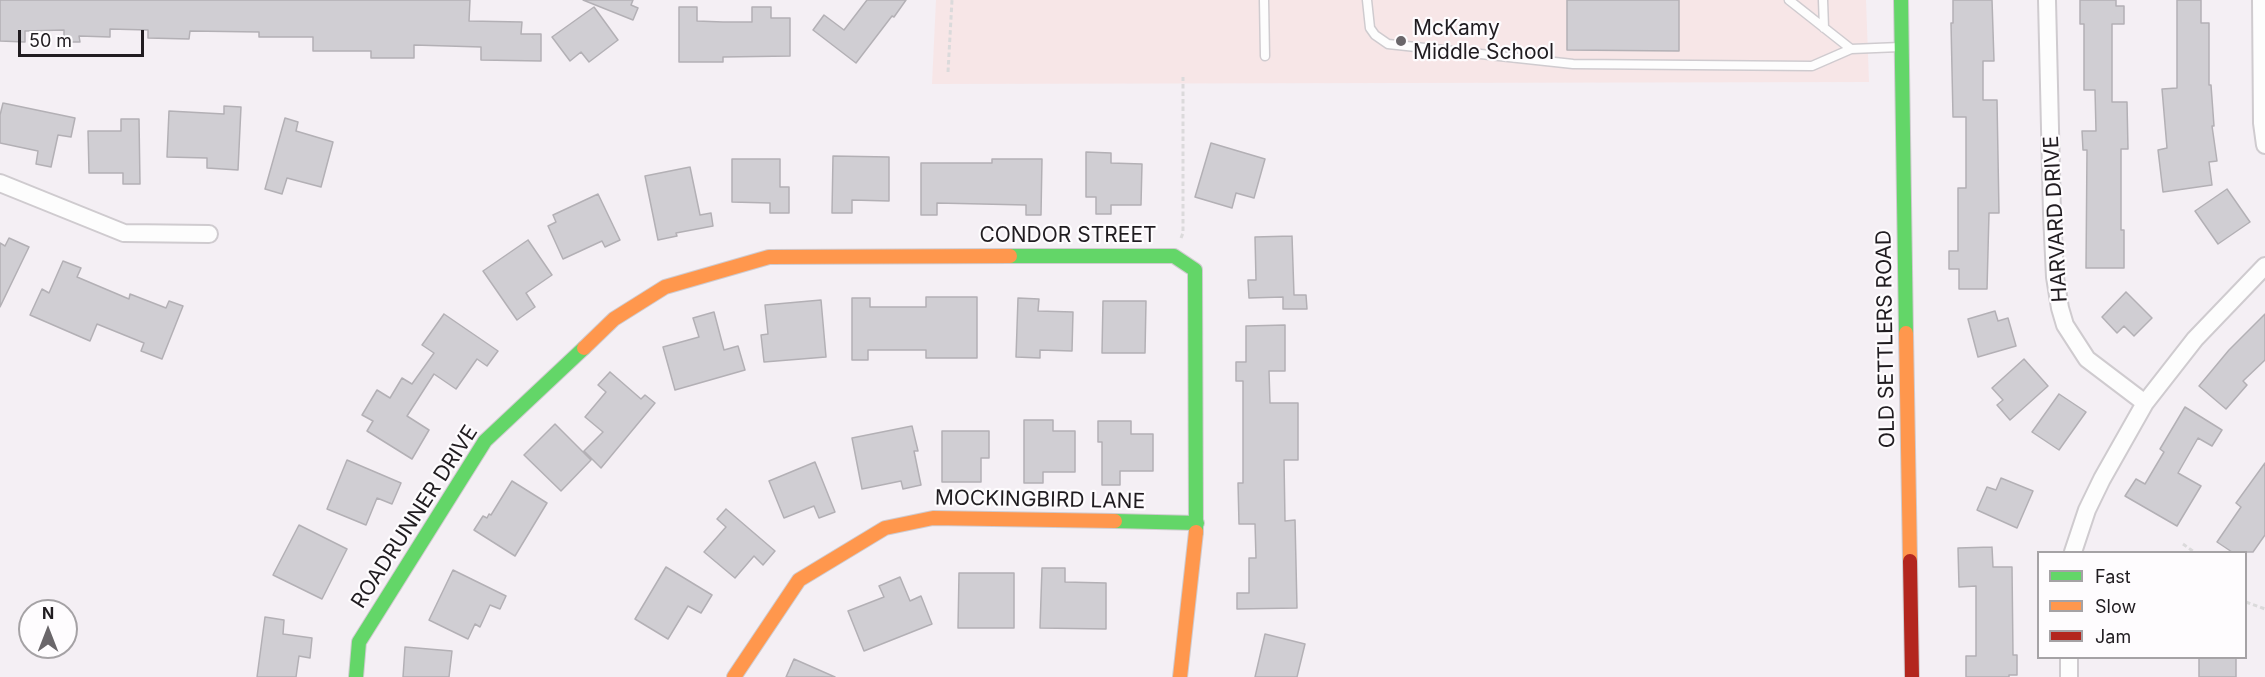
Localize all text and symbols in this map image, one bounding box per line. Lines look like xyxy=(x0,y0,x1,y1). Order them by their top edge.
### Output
place label: McKamy Middle School xyxy=(1413,16,1554,66)
scale bar xyxy=(21,18,147,56)
text: 50 m xyxy=(29,30,72,51)
marker: McKamy Middle School xyxy=(1394,34,1408,48)
street label: HARVARD DRIVE xyxy=(2039,135,2073,303)
street label: CONDOR STREET xyxy=(979,223,1157,249)
street label: OLD SETTLERS ROAD xyxy=(1871,230,1901,448)
street label: ROADRUNNER DRIVE xyxy=(346,421,484,613)
street label: MOCKINGBIRD LANE xyxy=(935,486,1145,514)
legend xyxy=(2037,551,2247,659)
text: Fast xyxy=(2095,566,2131,587)
text: Slow xyxy=(2095,596,2136,617)
north arrow xyxy=(18,599,78,659)
text: N xyxy=(42,603,54,623)
text: Jam xyxy=(2095,626,2131,647)

